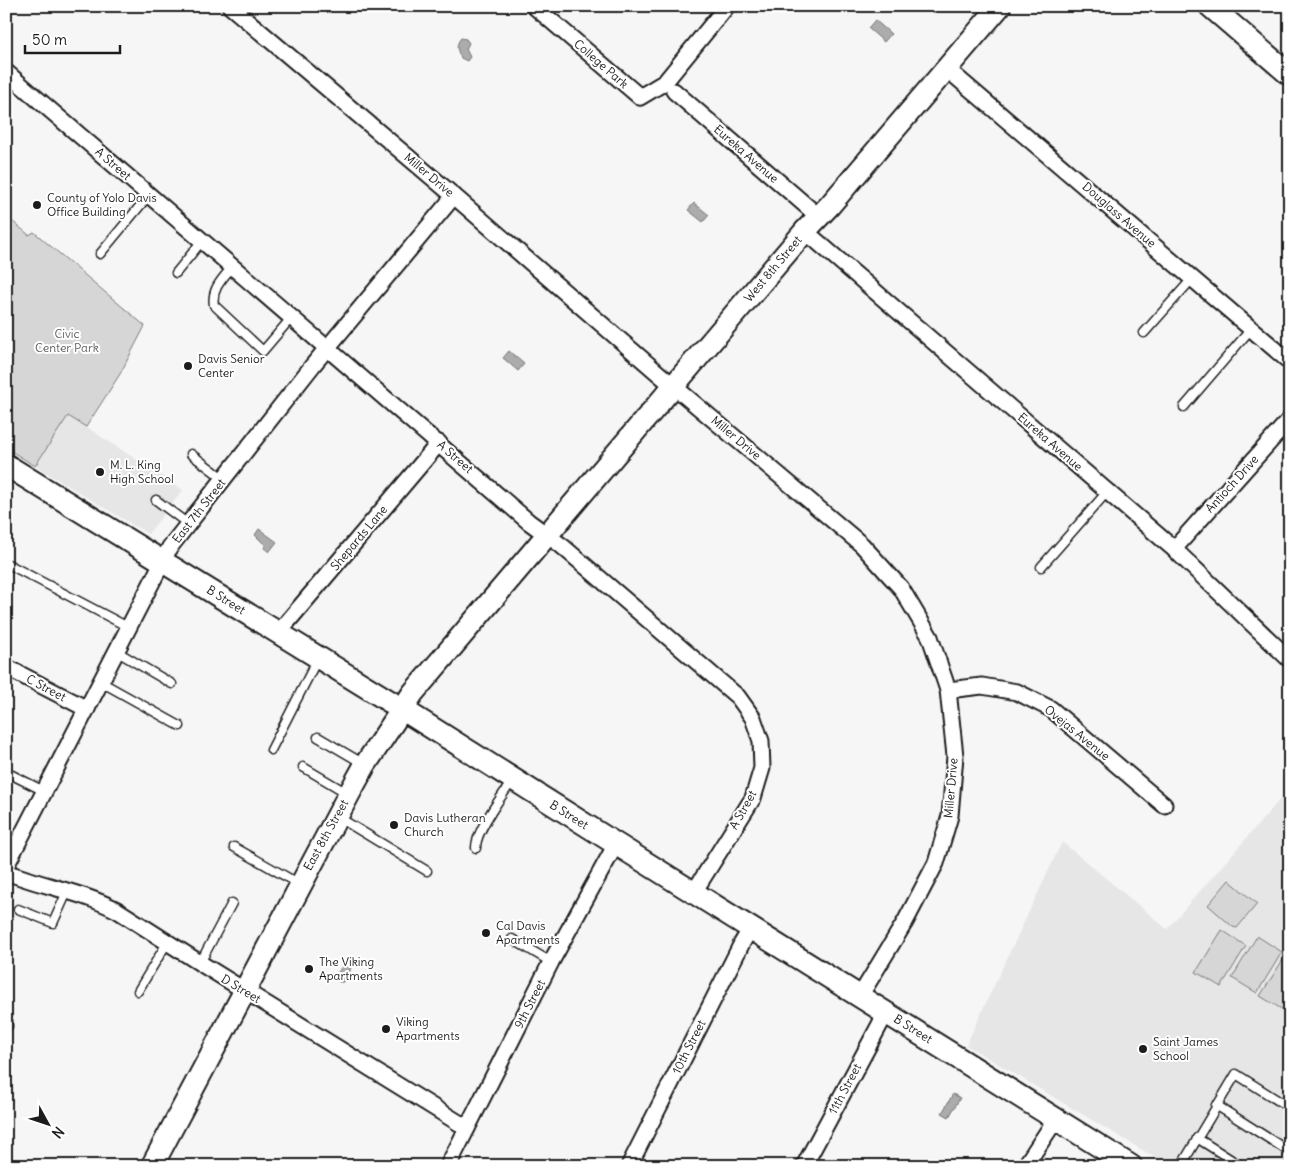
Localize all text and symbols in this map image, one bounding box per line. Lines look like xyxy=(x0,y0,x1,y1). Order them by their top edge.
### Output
scale bar xyxy=(25,22,120,54)
text: 50 m xyxy=(32,30,67,49)
street label: College Park xyxy=(571,36,632,91)
street label: Eureka Avenue xyxy=(711,121,782,186)
street label: A Street xyxy=(92,144,134,183)
street label: Miller Drive xyxy=(401,149,457,200)
street label: Douglass Avenue xyxy=(1080,179,1159,251)
place label: County of Yolo Davis Office Building xyxy=(47,190,157,219)
marker: County of Yolo Davis Office Building xyxy=(31,199,43,211)
street label: West 8th Street xyxy=(740,232,805,305)
park label: Civic Center Park xyxy=(35,326,99,355)
place label: Davis Senior Center xyxy=(198,351,265,380)
marker: Davis Senior Center xyxy=(182,360,194,372)
street label: Eureka Avenue xyxy=(1015,409,1086,474)
street label: Miller Drive xyxy=(708,412,764,463)
street label: A Street xyxy=(434,437,476,476)
street label: Antioch Drive xyxy=(1202,452,1261,516)
place label: M. L. King High School xyxy=(110,457,174,486)
marker: M. L. King High School xyxy=(94,466,106,478)
street label: East 7th Street xyxy=(169,475,228,546)
street label: Shepards Lane xyxy=(327,502,390,573)
street label: B Street xyxy=(204,582,248,617)
street label: C Street xyxy=(24,671,69,704)
street label: Ovejas Avenue xyxy=(1042,702,1113,764)
street label: Miller Drive xyxy=(940,757,961,819)
street label: A Street xyxy=(726,787,759,832)
street label: East 8th Street xyxy=(300,797,351,873)
street label: B Street xyxy=(547,797,591,832)
place label: Davis Lutheran Church xyxy=(404,810,486,839)
marker: Davis Lutheran Church xyxy=(388,819,400,831)
place label: Cal Davis Apartments xyxy=(496,918,560,947)
marker: Cal Davis Apartments xyxy=(480,927,492,939)
place label: The Viking Apartments xyxy=(319,954,383,983)
marker: The Viking Apartments xyxy=(303,963,315,975)
street label: D Street xyxy=(219,971,264,1006)
street label: 9th Street xyxy=(511,977,548,1031)
street label: B Street xyxy=(891,1011,935,1046)
place label: Viking Apartments xyxy=(396,1014,460,1043)
street label: 10th Street xyxy=(669,1017,709,1076)
marker: Viking Apartments xyxy=(380,1023,392,1035)
place label: Saint James School xyxy=(1153,1034,1218,1063)
marker: Saint James School xyxy=(1137,1043,1149,1055)
street label: 11th Street xyxy=(825,1061,864,1117)
north arrow xyxy=(22,1100,72,1150)
text: N xyxy=(48,1123,68,1142)

